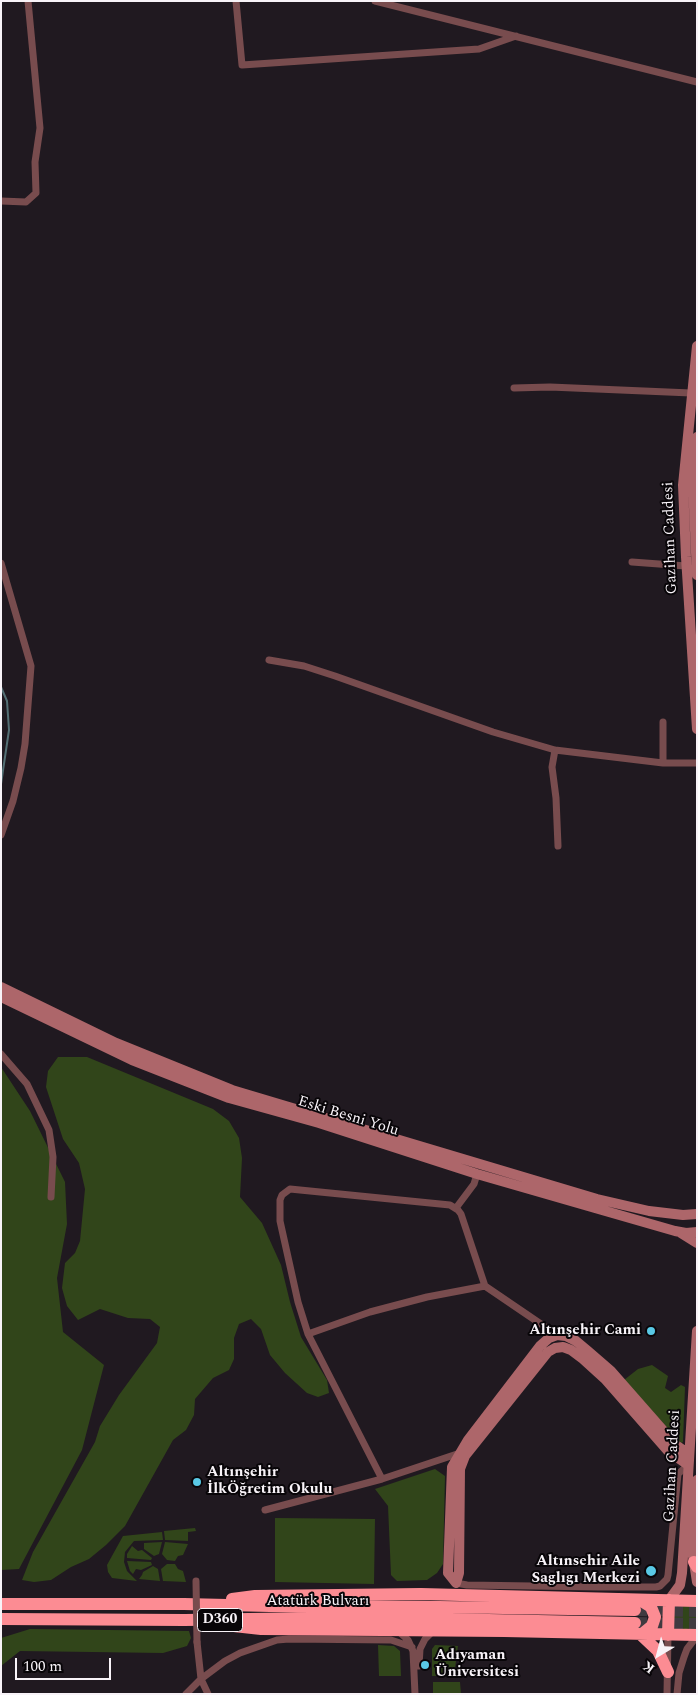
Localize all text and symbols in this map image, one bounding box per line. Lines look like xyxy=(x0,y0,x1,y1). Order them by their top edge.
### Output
street label: Gazihan Caddesi xyxy=(660,481,682,595)
street label: Eski Besni Yolu xyxy=(296,1093,400,1141)
place label: Altınşehir Cami xyxy=(529,1322,641,1340)
marker: Altınşehir Cami xyxy=(645,1325,657,1337)
street label: Gazihan Caddesi xyxy=(661,1409,685,1523)
place label: Altınşehir İlkÖğretim Okulu xyxy=(207,1464,332,1499)
marker: Altınşehir İlkÖğretim Okulu xyxy=(191,1476,203,1488)
place label: Altınsehir Aile Saglıgı Merkezi xyxy=(531,1553,640,1588)
marker: Altınsehir Aile Saglıgı Merkezi xyxy=(644,1564,658,1578)
street label: Atatürk Bulvarı xyxy=(266,1593,370,1611)
road number: D360 xyxy=(198,1608,242,1632)
north arrow xyxy=(633,1630,683,1680)
place label: Adıyaman Üniversitesi xyxy=(435,1647,519,1682)
scale bar xyxy=(18,1648,114,1680)
text: 100 m xyxy=(23,1655,62,1678)
text: K xyxy=(638,1656,659,1679)
marker: Adıyaman Üniversitesi xyxy=(419,1659,431,1671)

